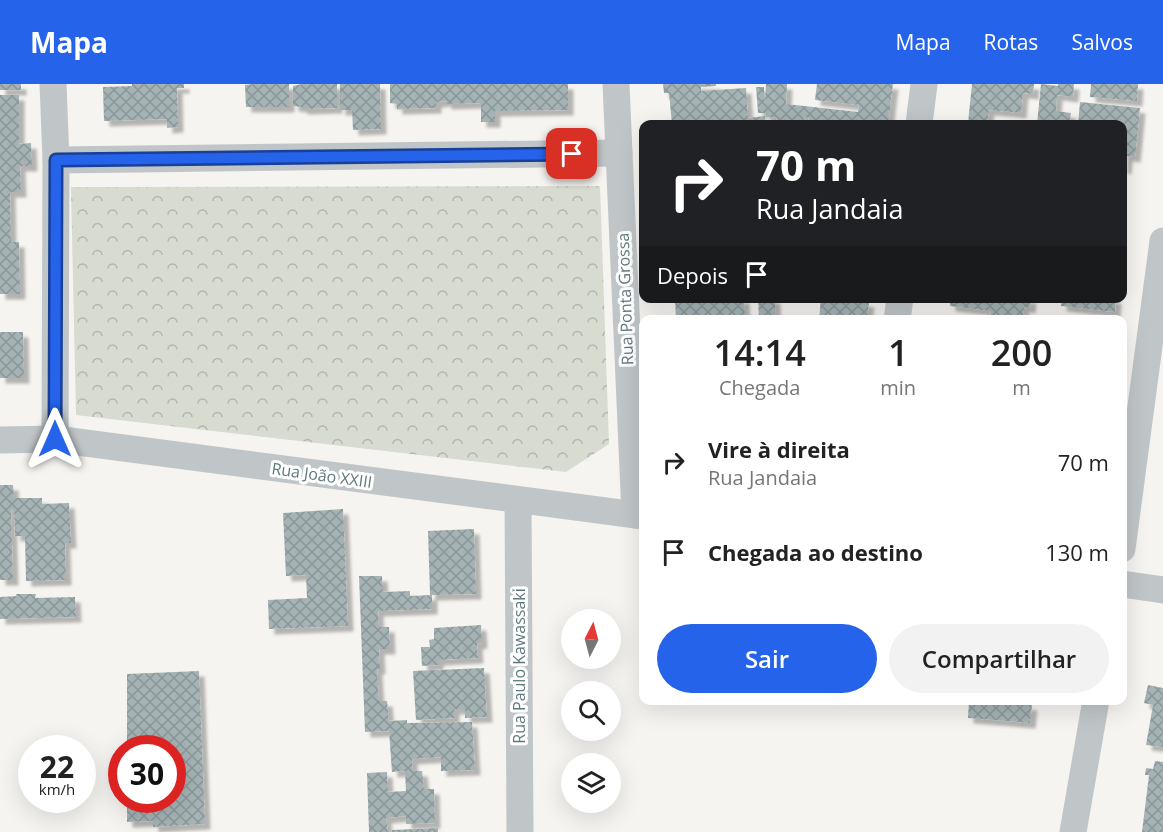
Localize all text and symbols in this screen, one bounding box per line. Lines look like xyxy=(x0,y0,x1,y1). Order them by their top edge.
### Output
text: Mapa xyxy=(30,23,108,61)
text: Mapa xyxy=(896,28,951,56)
text: Rotas xyxy=(984,28,1038,56)
text: Salvos xyxy=(1071,28,1133,56)
pin xyxy=(546,128,597,179)
text: 70 m xyxy=(756,136,856,193)
icon: arrive xyxy=(555,137,588,170)
icon: right xyxy=(657,144,735,222)
text: Rua Jandaia xyxy=(756,190,903,227)
street label: Rua Ponta Grossa xyxy=(612,232,638,366)
icon: arrive xyxy=(740,258,773,291)
text: Depois xyxy=(657,260,728,290)
text: 14:14 xyxy=(714,328,806,377)
text: 1 xyxy=(888,328,909,377)
text: 200 xyxy=(991,328,1052,377)
text: Chegada xyxy=(719,374,800,401)
text: min xyxy=(880,374,916,401)
text: m xyxy=(1012,374,1031,401)
position arrow xyxy=(23,407,87,471)
text: Vire à direita xyxy=(708,434,850,464)
icon: right xyxy=(657,446,690,479)
text: 70 m xyxy=(1058,447,1109,477)
street label: Rua João XXIII xyxy=(270,457,374,493)
text: Rua Jandaia xyxy=(708,464,817,491)
icon: arrive xyxy=(657,536,690,569)
text: Chegada ao destino xyxy=(708,537,923,567)
text: 130 m xyxy=(1045,537,1109,567)
street label: Rua Paulo Kawassaki xyxy=(508,588,530,744)
north arrow xyxy=(561,609,621,669)
map controls xyxy=(561,609,621,813)
button: Sair xyxy=(657,624,877,693)
button: Compartilhar xyxy=(889,624,1109,693)
button: search xyxy=(561,681,621,741)
speed limit sign: 30 xyxy=(108,735,186,813)
text: 22 xyxy=(40,746,74,787)
button: layers xyxy=(561,753,621,813)
text: km/h xyxy=(39,779,75,799)

